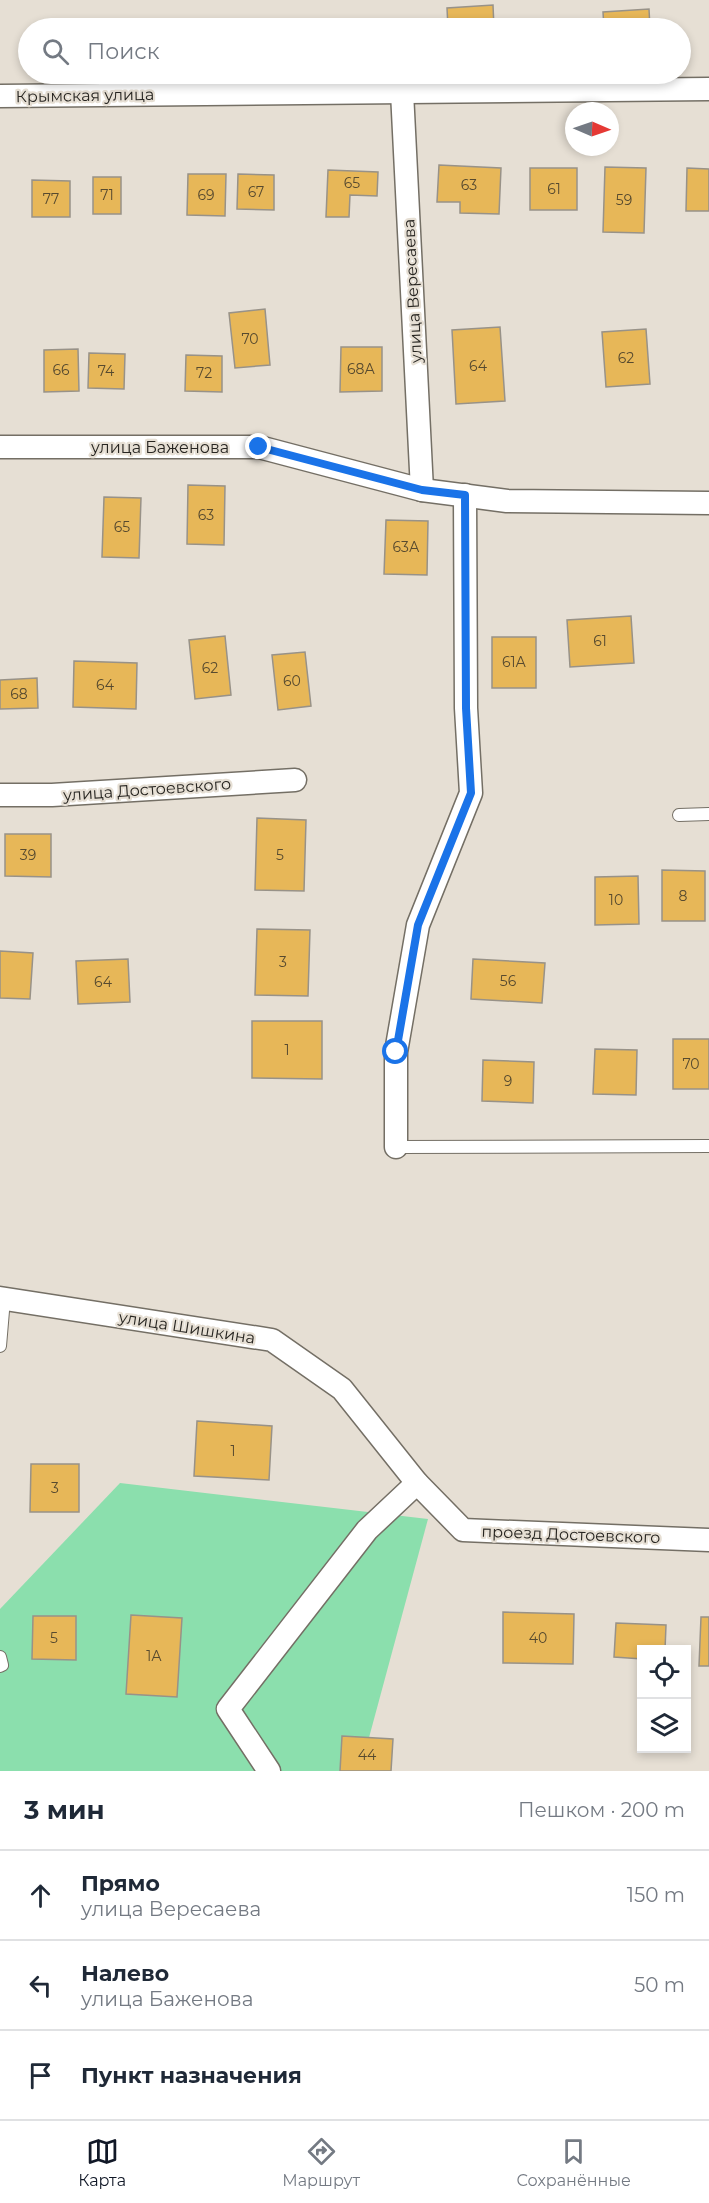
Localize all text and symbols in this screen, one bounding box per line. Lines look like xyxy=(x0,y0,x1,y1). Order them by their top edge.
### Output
search box xyxy=(18,18,691,84)
icon: search xyxy=(39,35,72,68)
text: Поиск xyxy=(87,38,159,65)
street label: Крымская улица xyxy=(16,85,154,106)
north arrow xyxy=(565,102,619,156)
house number: 65 xyxy=(344,174,360,192)
house number: 63 xyxy=(461,176,477,194)
house number: 61 xyxy=(547,180,561,198)
house number: 67 xyxy=(248,183,264,201)
house number: 71 xyxy=(100,186,114,204)
house number: 69 xyxy=(197,186,215,204)
house number: 77 xyxy=(43,190,59,208)
house number: 59 xyxy=(616,191,632,209)
street label: улица Вересаева xyxy=(399,218,426,364)
house number: 70 xyxy=(241,330,259,348)
house number: 62 xyxy=(618,349,634,367)
house number: 64 xyxy=(469,357,488,375)
house number: 68А xyxy=(347,360,375,378)
house number: 66 xyxy=(52,361,70,379)
house number: 74 xyxy=(98,362,115,380)
house number: 72 xyxy=(196,364,212,382)
route end xyxy=(245,433,271,459)
street label: улица Баженова xyxy=(90,438,229,457)
house number: 63 xyxy=(198,506,214,524)
house number: 65 xyxy=(114,518,130,536)
house number: 63А xyxy=(393,538,420,556)
house number: 61 xyxy=(593,632,607,650)
house number: 61А xyxy=(502,653,527,671)
house number: 62 xyxy=(202,659,218,677)
house number: 60 xyxy=(283,672,301,690)
house number: 64 xyxy=(96,676,115,694)
house number: 68 xyxy=(10,685,28,703)
street label: улица Достоевского xyxy=(61,774,232,805)
house number: 39 xyxy=(20,846,36,864)
house number: 5 xyxy=(276,846,284,864)
house number: 8 xyxy=(679,887,688,905)
house number: 10 xyxy=(609,891,623,909)
house number: 3 xyxy=(279,953,287,971)
house number: 56 xyxy=(500,972,517,990)
house number: 64 xyxy=(94,973,113,991)
route start xyxy=(382,1038,408,1064)
house number: 1 xyxy=(284,1041,290,1059)
house number: 70 xyxy=(682,1055,700,1073)
house number: 9 xyxy=(504,1072,512,1090)
street label: улица Шишкина xyxy=(116,1307,257,1348)
house number: 1 xyxy=(230,1442,236,1460)
house number: 3 xyxy=(51,1479,59,1497)
street label: проезд Достоевского xyxy=(481,1522,661,1547)
house number: 5 xyxy=(50,1629,58,1647)
house number: 40 xyxy=(529,1629,547,1647)
map controls xyxy=(637,1645,691,1753)
button: locate xyxy=(637,1645,691,1699)
house number: 1А xyxy=(146,1647,162,1665)
button: layers xyxy=(637,1699,691,1753)
house number: 44 xyxy=(358,1746,377,1764)
text: 3 мин xyxy=(24,1794,104,1826)
text: Пешком · 200 m xyxy=(518,1798,685,1822)
text: Прямо xyxy=(81,1870,160,1897)
icon: ahead xyxy=(24,1879,57,1912)
text: 150 m xyxy=(627,1883,685,1907)
text: улица Вересаева xyxy=(81,1897,261,1921)
text: Налево xyxy=(81,1960,169,1987)
icon: left xyxy=(24,1969,57,2002)
text: 50 m xyxy=(634,1973,685,1997)
text: улица Баженова xyxy=(81,1987,253,2011)
icon: arrive xyxy=(24,2059,57,2092)
text: Пункт назначения xyxy=(81,2062,302,2089)
tab: Карта xyxy=(78,2135,126,2190)
tab: Маршрут xyxy=(282,2135,360,2190)
tab: Сохранённые xyxy=(516,2135,631,2190)

